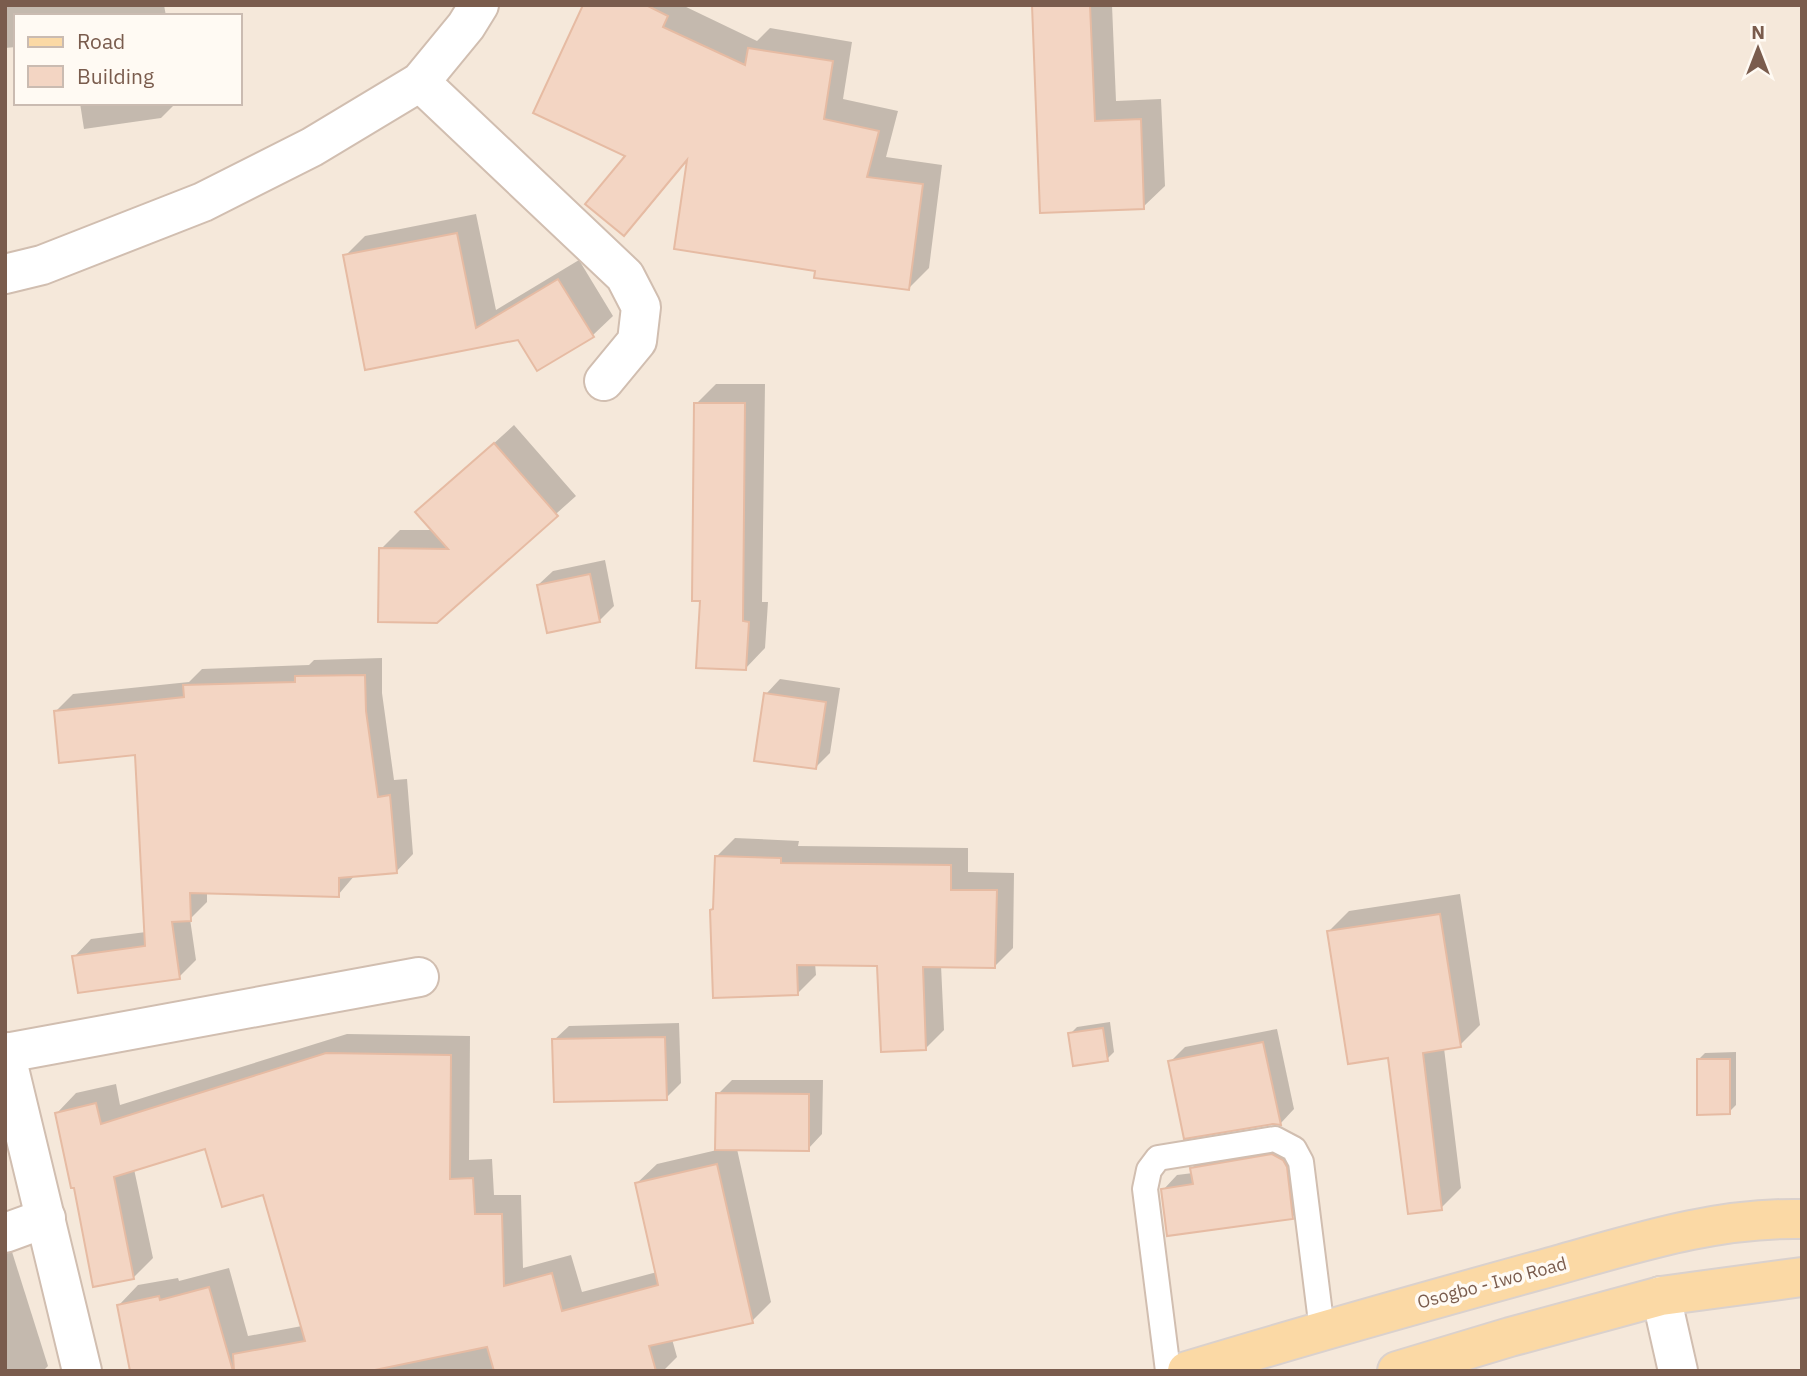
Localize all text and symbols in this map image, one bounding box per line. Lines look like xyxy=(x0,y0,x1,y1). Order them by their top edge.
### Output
legend xyxy=(14,14,242,105)
north arrow xyxy=(1723,14,1793,84)
text: N xyxy=(1751,20,1765,44)
text: Road xyxy=(77,27,125,55)
text: Building xyxy=(77,62,154,90)
street label: Osogbo - Iwo Road xyxy=(1415,1251,1569,1314)

